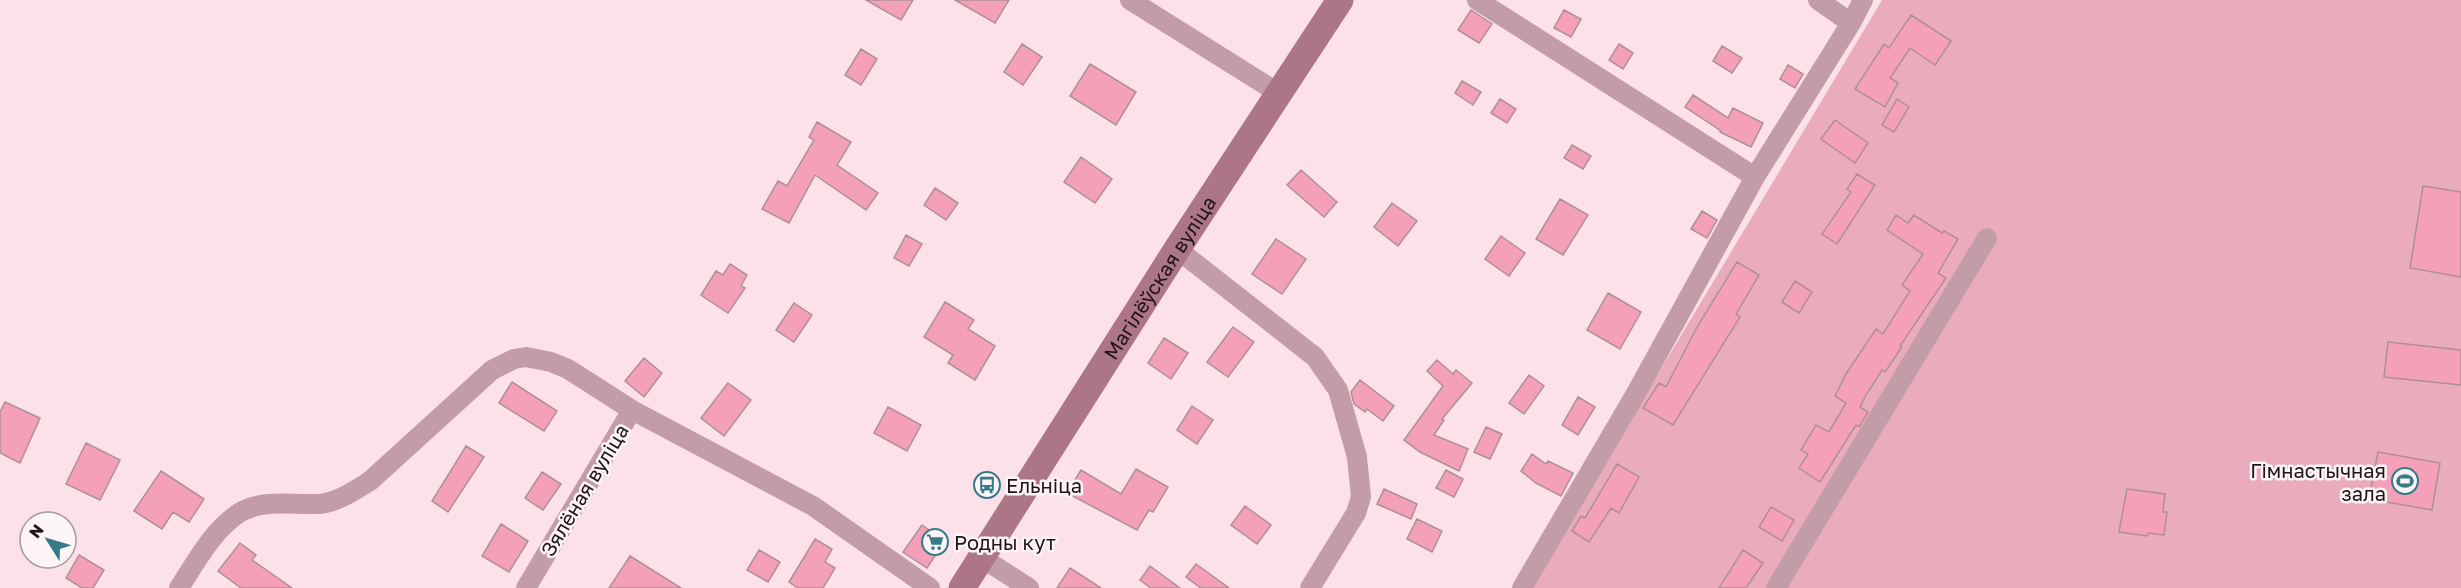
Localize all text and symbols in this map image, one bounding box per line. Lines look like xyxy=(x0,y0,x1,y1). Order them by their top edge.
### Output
street label: Магілёўская вуліца xyxy=(1098,191,1221,364)
street label: Зялёная вуліца xyxy=(535,420,633,560)
place label: Гімнастычная зала xyxy=(2250,458,2386,505)
sports icon: Гімнастычная зала xyxy=(2390,466,2420,496)
bus stop icon: Ельніца xyxy=(972,470,1002,500)
place label: Ельніца xyxy=(1006,473,1082,497)
north arrow xyxy=(18,510,78,570)
text: N xyxy=(24,520,48,542)
supermarket icon: Родны кут xyxy=(920,527,950,557)
place label: Родны кут xyxy=(954,530,1056,554)

